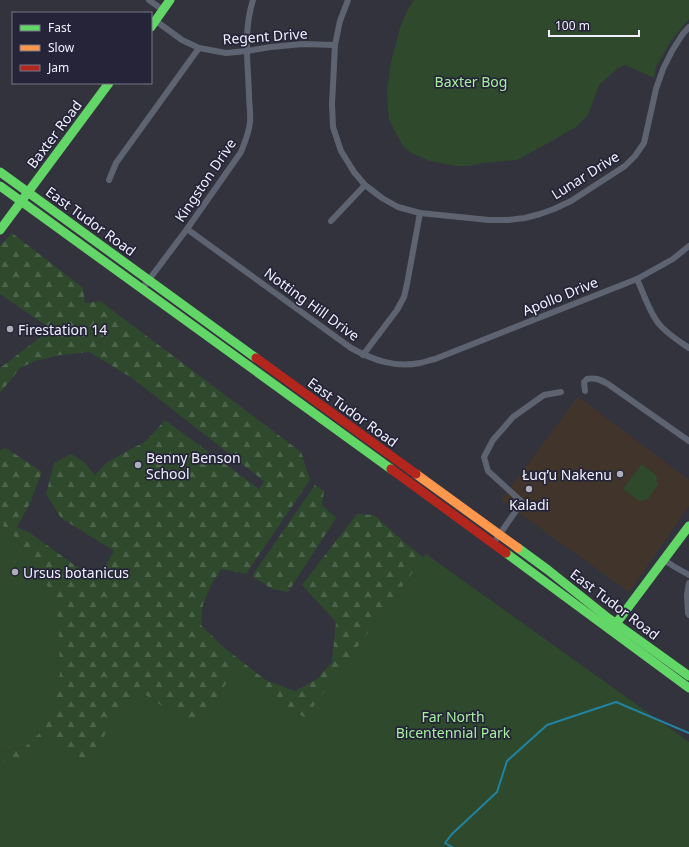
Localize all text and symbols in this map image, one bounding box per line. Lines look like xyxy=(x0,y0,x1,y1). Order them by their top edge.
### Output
legend xyxy=(12,12,152,84)
scale bar xyxy=(549,12,639,38)
text: 100 m xyxy=(555,17,590,34)
text: Fast xyxy=(48,19,72,36)
street label: Regent Drive xyxy=(222,24,308,48)
text: Slow xyxy=(48,39,75,56)
text: Jam xyxy=(47,59,69,76)
park label: Baxter Bog xyxy=(435,72,507,91)
street label: Baxter Road xyxy=(22,96,86,172)
street label: Kingston Drive xyxy=(170,135,240,225)
street label: Lunar Drive xyxy=(548,147,623,203)
street label: East Tudor Road xyxy=(42,182,140,260)
street label: Notting Hill Drive xyxy=(261,263,363,345)
street label: Apollo Drive xyxy=(519,272,601,320)
place label: Firestation 14 xyxy=(18,320,107,339)
marker: Firestation 14 xyxy=(5,324,15,334)
street label: East Tudor Road xyxy=(304,373,402,451)
place label: Benny Benson School xyxy=(146,448,241,483)
marker: Benny Benson School xyxy=(133,460,143,470)
place label: Łuq’u Nakenu xyxy=(522,465,612,484)
marker: Łuq’u Nakenu xyxy=(615,469,625,479)
marker: Kaladi xyxy=(524,484,534,494)
place label: Kaladi xyxy=(509,495,549,514)
place label: Ursus botanicus xyxy=(23,563,129,582)
street label: East Tudor Road xyxy=(567,564,663,644)
marker: Ursus botanicus xyxy=(10,567,20,577)
park label: Far North Bicentennial Park xyxy=(396,707,511,742)

